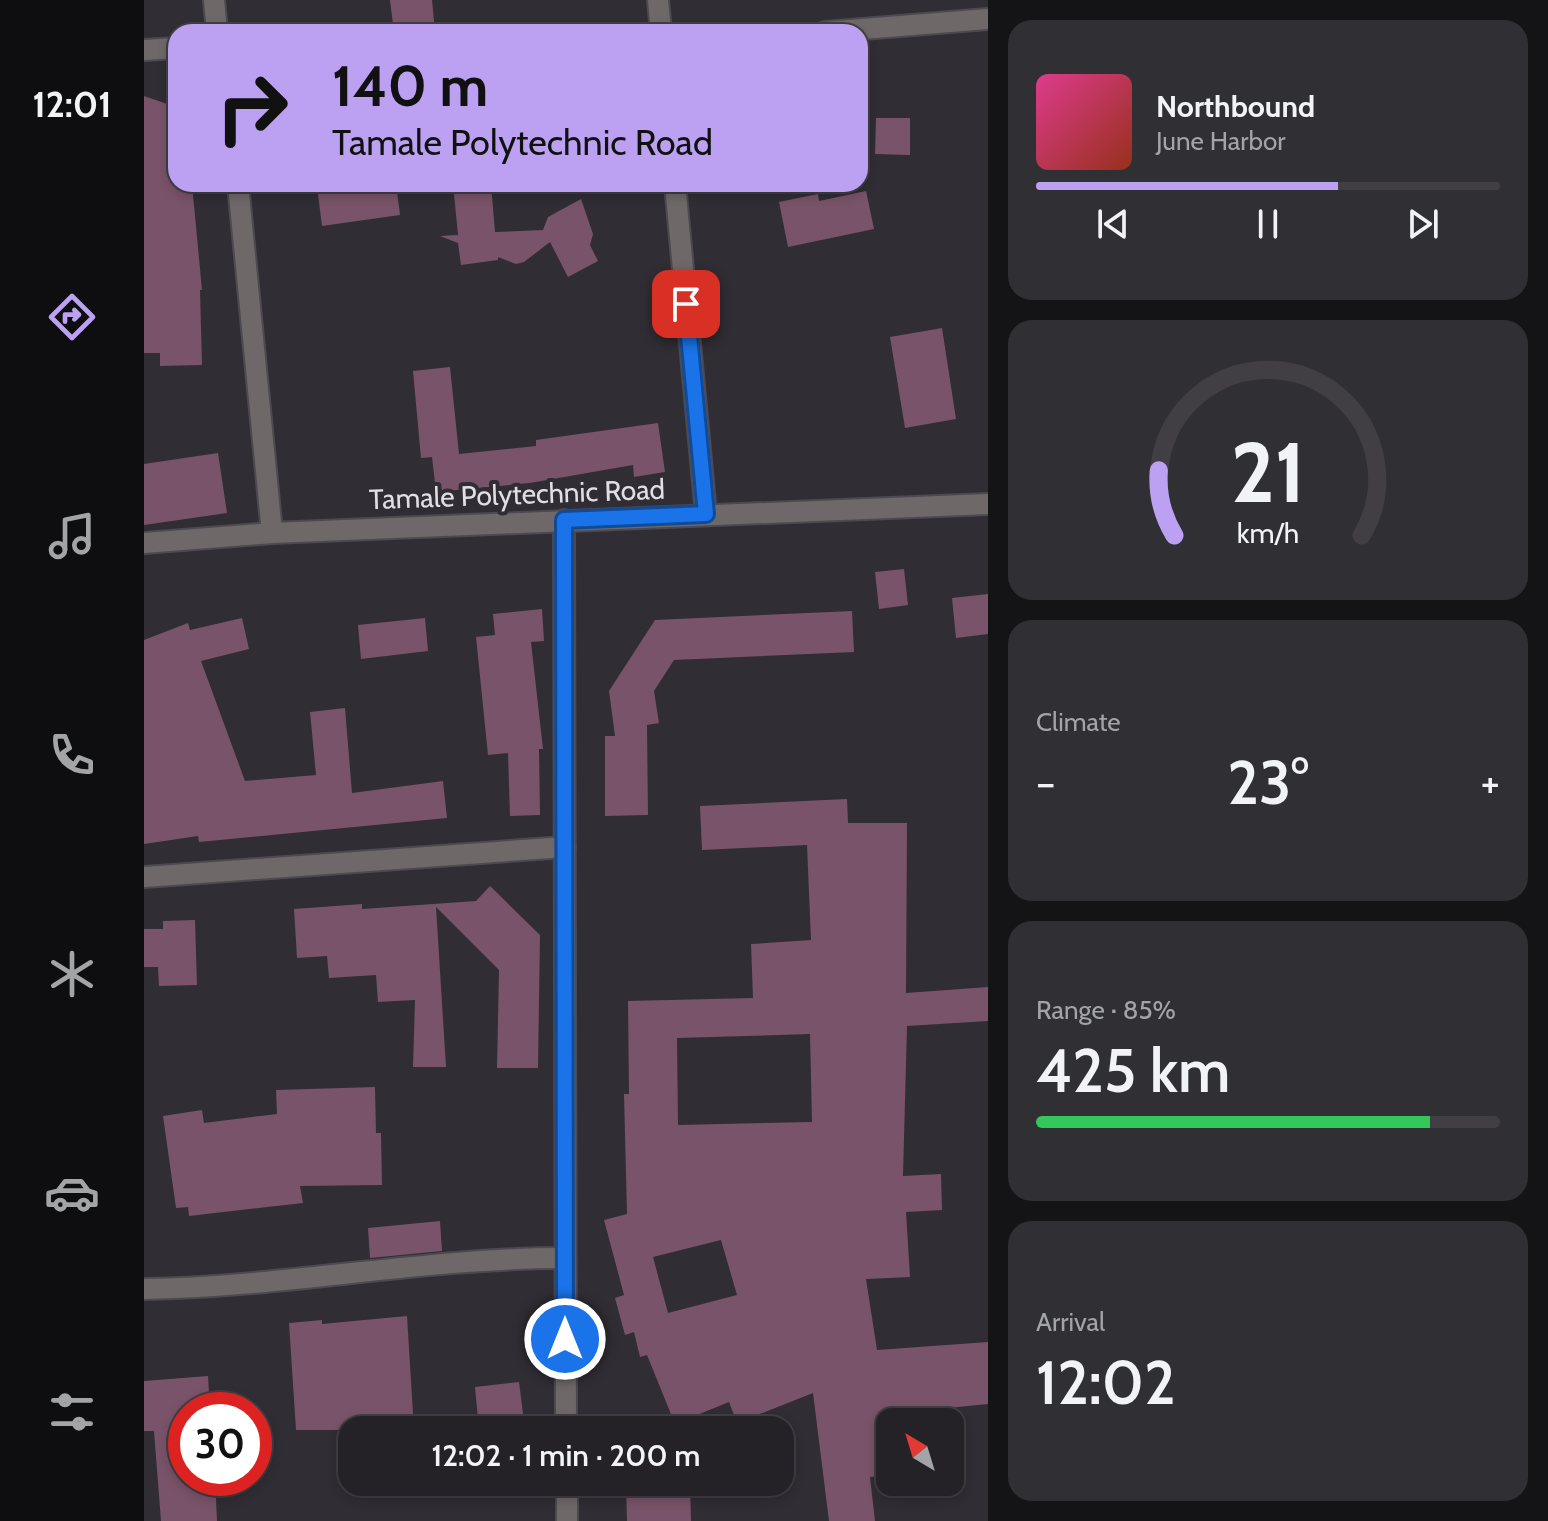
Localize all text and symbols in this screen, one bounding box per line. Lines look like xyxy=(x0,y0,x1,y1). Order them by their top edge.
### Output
text: 140 m xyxy=(332,52,488,120)
icon: right xyxy=(200,56,304,160)
text: 12:01 xyxy=(32,82,112,126)
text: Northbound xyxy=(1156,88,1315,125)
text: Tamale Polytechnic Road xyxy=(332,120,713,164)
text: June Harbor xyxy=(1156,125,1285,157)
icon: previous xyxy=(1091,202,1135,246)
icon: pause xyxy=(1246,202,1290,246)
icon: next xyxy=(1401,202,1445,246)
pin xyxy=(652,270,720,338)
icon: arrive xyxy=(664,282,708,326)
icon: directions xyxy=(44,289,100,345)
text: 21 xyxy=(1231,422,1305,523)
street label: Tamale Polytechnic Road xyxy=(368,472,666,516)
icon: music xyxy=(44,508,100,564)
text: km/h xyxy=(1237,515,1299,550)
text: Climate xyxy=(1036,706,1121,738)
icon: phone xyxy=(44,727,100,783)
text: 23° xyxy=(1227,746,1309,819)
text: − xyxy=(1036,756,1055,809)
text: + xyxy=(1481,756,1500,809)
icon: climate xyxy=(44,946,100,1002)
text: Range · 85% xyxy=(1036,994,1176,1026)
text: 425 km xyxy=(1036,1034,1230,1107)
icon: car xyxy=(44,1165,100,1221)
position arrow xyxy=(523,1297,607,1381)
text: Arrival xyxy=(1036,1306,1105,1338)
text: 12:02 xyxy=(1036,1346,1176,1419)
icon: filters xyxy=(44,1384,100,1440)
speed limit sign: 30 xyxy=(168,1392,272,1496)
north arrow xyxy=(876,1408,964,1496)
map controls xyxy=(876,1408,964,1496)
text: 12:02 · 1 min · 200 m xyxy=(432,1437,700,1474)

